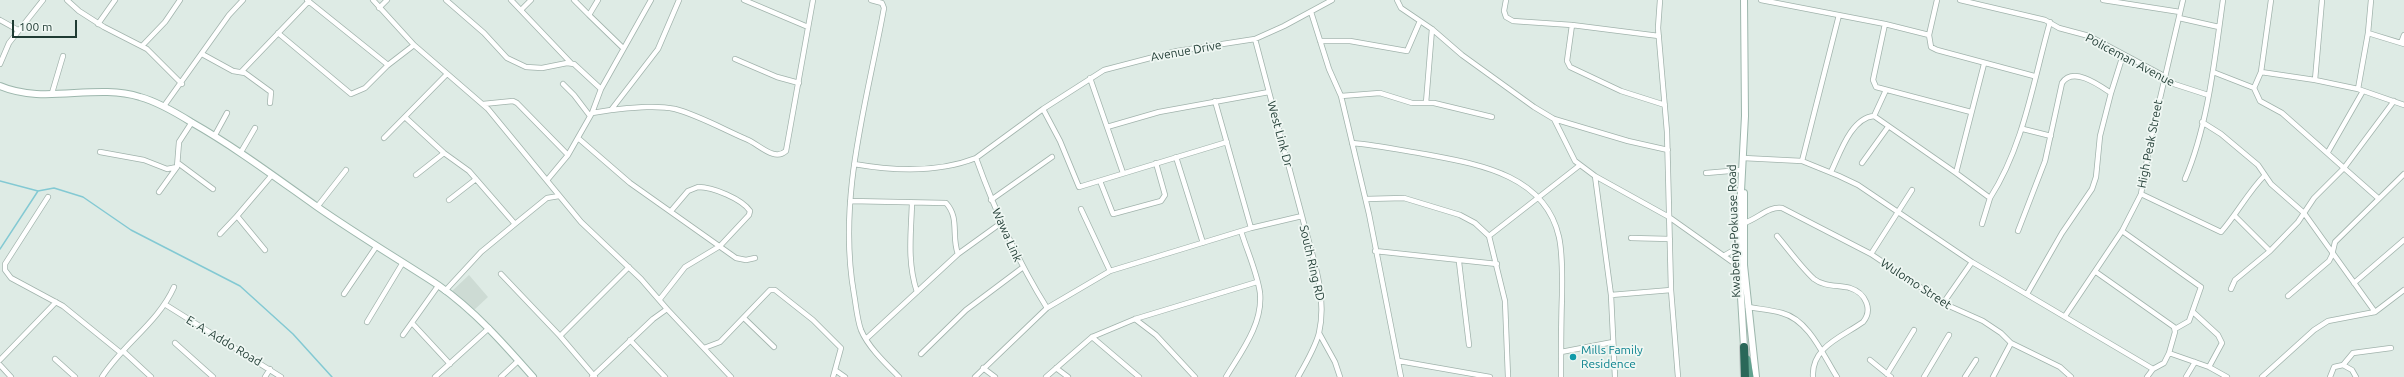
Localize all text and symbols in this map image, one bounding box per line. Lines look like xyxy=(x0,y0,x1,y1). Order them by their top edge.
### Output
scale bar xyxy=(14,12,79,38)
text: 100 m xyxy=(19,20,52,33)
street label: Policeman Avenue xyxy=(2083,30,2177,90)
street label: Avenue Drive xyxy=(1150,38,1222,64)
street label: West Link Dr xyxy=(1264,99,1296,169)
street label: High Peak Street xyxy=(2134,99,2166,189)
street label: Kwabenya-Pokuase Road xyxy=(1724,164,1744,298)
street label: Wawa Link xyxy=(989,206,1025,264)
street label: South Ring RD xyxy=(1296,224,1328,302)
street label: Wulomo Street xyxy=(1878,256,1954,312)
street label: E. A. Addo Road xyxy=(184,313,264,369)
place label: Mills Family Residence xyxy=(1581,343,1643,371)
marker: Mills Family Residence xyxy=(1568,352,1578,362)

